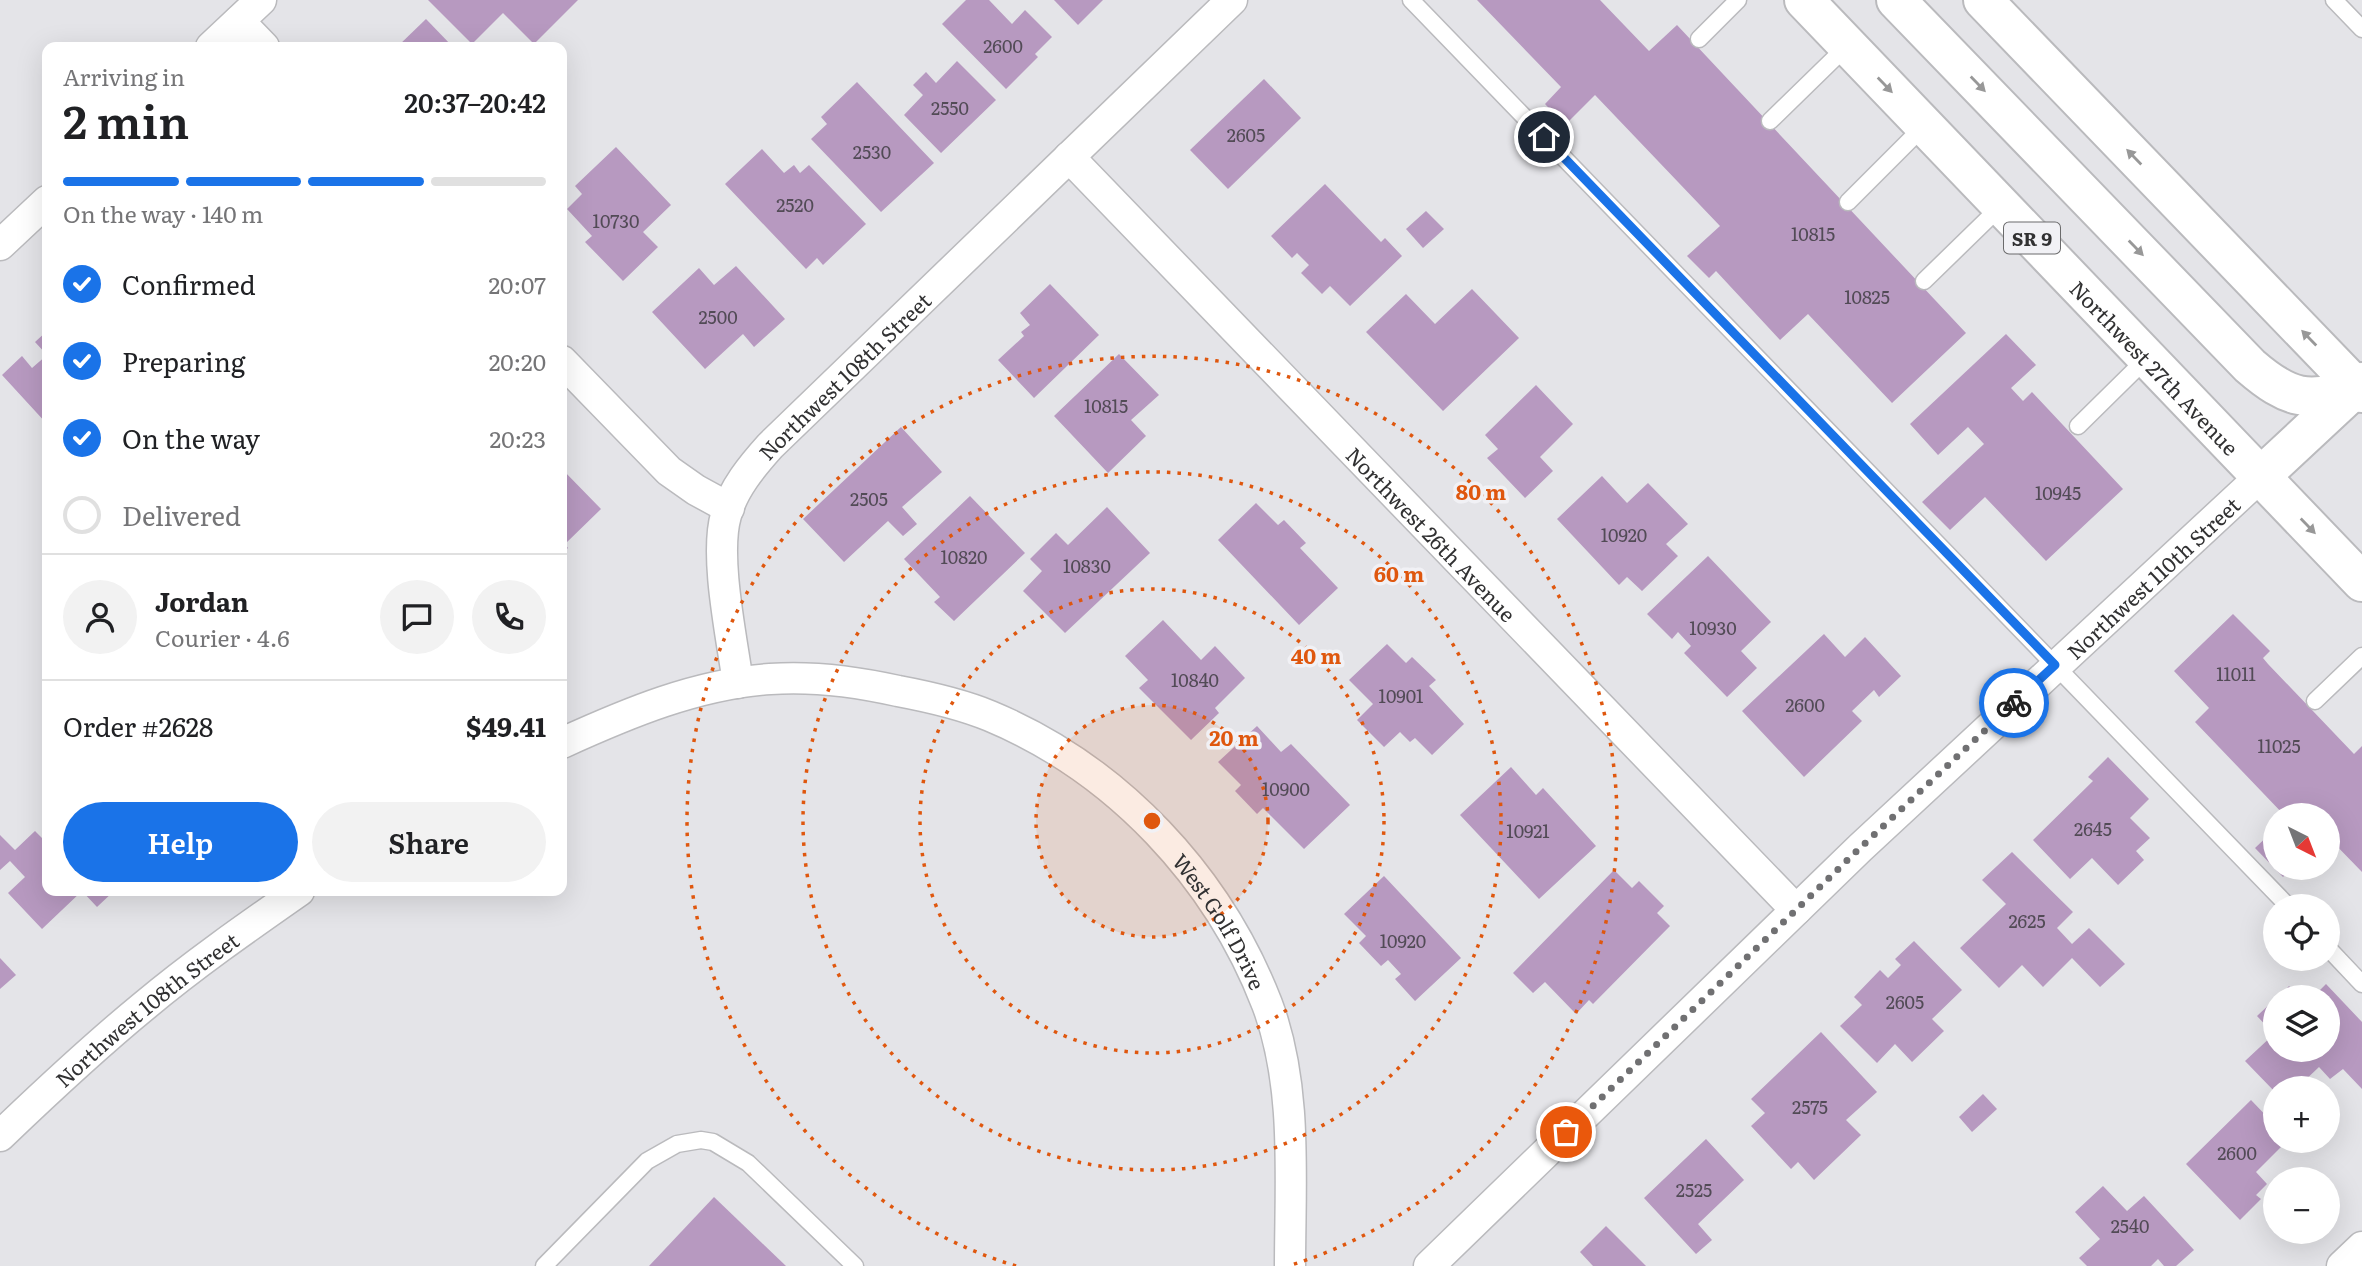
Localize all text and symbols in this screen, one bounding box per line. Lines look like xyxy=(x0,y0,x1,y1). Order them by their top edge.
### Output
house number: 2600 xyxy=(983,32,1023,59)
text: Arriving in xyxy=(63,59,185,93)
one-way arrow xyxy=(1876,76,1892,93)
one-way arrow xyxy=(1969,76,1986,93)
text: 20:37–20:42 xyxy=(404,82,546,121)
text: 2 min xyxy=(63,85,189,153)
house number: 2550 xyxy=(931,94,969,121)
pin xyxy=(1514,107,1574,167)
icon: home xyxy=(1525,118,1563,156)
house number: 2605 xyxy=(1227,121,1265,148)
house number: 2530 xyxy=(853,138,891,165)
one-way arrow xyxy=(2127,149,2143,166)
house number: 2520 xyxy=(776,191,814,218)
text: On the way · 140 m xyxy=(63,196,263,230)
house number: 10730 xyxy=(593,207,639,234)
house number: 10815 xyxy=(1791,220,1835,247)
road number: SR 9 xyxy=(2004,222,2060,254)
one-way arrow xyxy=(2127,239,2143,256)
text: Confirmed xyxy=(122,264,256,303)
icon: check xyxy=(63,265,101,303)
text: 20:07 xyxy=(488,267,546,301)
street label: Northwest 27th Avenue xyxy=(2064,272,2247,461)
house number: 10825 xyxy=(1844,283,1890,310)
street label: Northwest 108th Street xyxy=(750,284,937,466)
house number: 2500 xyxy=(698,303,738,330)
one-way arrow xyxy=(2301,330,2317,347)
text: Preparing xyxy=(122,341,245,380)
icon: check xyxy=(63,342,101,380)
text: 20:20 xyxy=(489,344,546,378)
house number: 10815 xyxy=(1084,392,1128,419)
text: On the way xyxy=(122,418,260,457)
icon: check xyxy=(63,419,101,457)
text: 20:23 xyxy=(489,421,546,455)
street label: Northwest 26th Avenue xyxy=(1340,439,1524,628)
text: 80 m xyxy=(1456,475,1506,506)
house number: 10945 xyxy=(2035,479,2081,506)
house number: 2505 xyxy=(850,485,888,512)
street label: Northwest 110th Street xyxy=(2059,488,2246,665)
text: Delivered xyxy=(122,495,241,534)
one-way arrow xyxy=(2299,517,2316,534)
house number: 10920 xyxy=(1601,521,1647,548)
house number: 10820 xyxy=(941,543,987,570)
house number: 10830 xyxy=(1063,552,1111,579)
text: 60 m xyxy=(1374,557,1424,588)
button: person xyxy=(63,580,137,654)
button: chat xyxy=(380,580,454,654)
button: phone xyxy=(472,580,546,654)
text: Jordan xyxy=(155,581,249,620)
house number: 10930 xyxy=(1689,614,1737,641)
text: Courier · 4.6 xyxy=(155,620,290,654)
text: 40 m xyxy=(1291,639,1341,670)
house number: 11011 xyxy=(2216,660,2256,687)
house number: 10840 xyxy=(1171,666,1219,693)
courier xyxy=(1979,668,2049,738)
house number: 10901 xyxy=(1379,682,1423,709)
icon: bike xyxy=(1995,684,2033,722)
house number: 2600 xyxy=(1785,691,1825,718)
text: Order #2628 xyxy=(63,706,213,745)
text: $49.41 xyxy=(466,706,546,745)
text: 20 m xyxy=(1209,721,1259,752)
house number: 11025 xyxy=(2257,732,2301,759)
house number: 10900 xyxy=(1262,775,1310,802)
button: Help xyxy=(63,802,298,882)
button: Share xyxy=(312,802,546,882)
north arrow xyxy=(2263,803,2340,880)
map controls xyxy=(2263,803,2340,1244)
centre of rings xyxy=(1140,809,1164,833)
house number: 2645 xyxy=(2074,815,2112,842)
house number: 10921 xyxy=(1506,817,1550,844)
street label: West Golf Drive xyxy=(1167,846,1275,994)
button: locate xyxy=(2263,894,2340,971)
house number: 2625 xyxy=(2008,907,2046,934)
street label: Northwest 108th Street xyxy=(47,923,244,1093)
house number: 10920 xyxy=(1380,927,1426,954)
button: layers xyxy=(2263,985,2340,1062)
house number: 2605 xyxy=(1886,988,1924,1015)
button: + xyxy=(2263,1076,2340,1153)
house number: 2575 xyxy=(1792,1093,1828,1120)
pin xyxy=(1536,1102,1596,1162)
icon: bag xyxy=(1547,1113,1585,1151)
house number: 2600 xyxy=(2217,1139,2257,1166)
button: − xyxy=(2263,1167,2340,1244)
house number: 2525 xyxy=(1676,1176,1712,1203)
house number: 2540 xyxy=(2111,1212,2149,1239)

